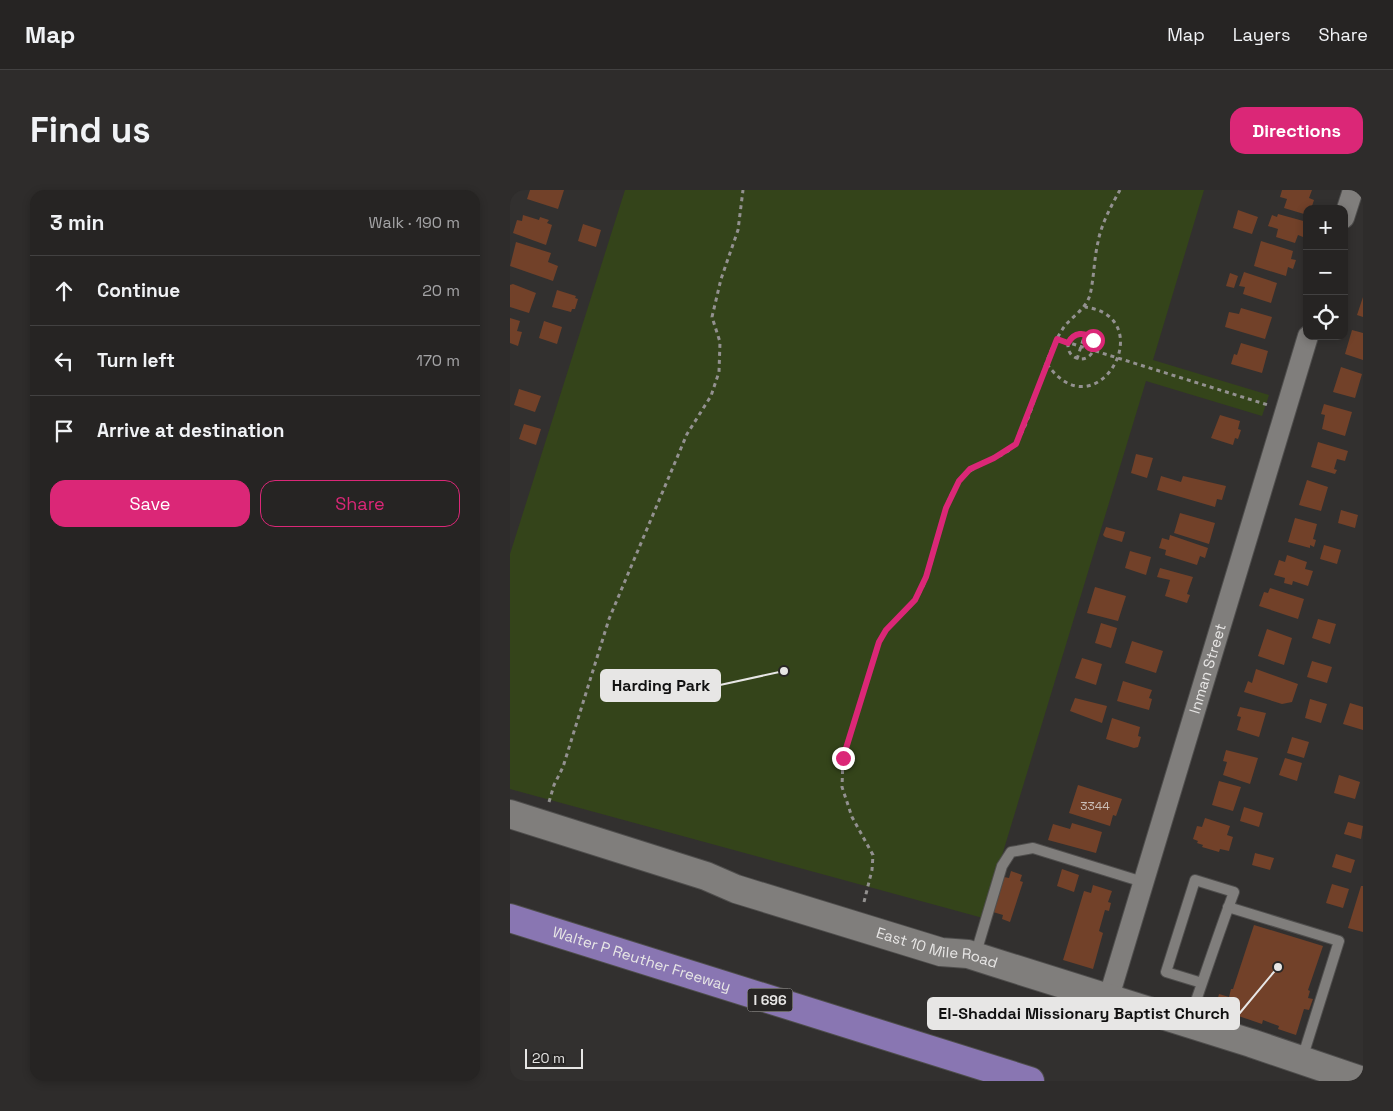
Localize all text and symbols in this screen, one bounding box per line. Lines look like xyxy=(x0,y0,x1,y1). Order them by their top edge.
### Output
text: Map xyxy=(25,19,75,50)
text: Map xyxy=(1167,23,1205,46)
text: Layers xyxy=(1233,23,1290,46)
text: Share xyxy=(1318,23,1368,46)
button: Directions xyxy=(1230,107,1363,154)
text: Find us xyxy=(30,108,151,152)
map controls xyxy=(1303,205,1348,340)
button: + xyxy=(1303,205,1348,250)
text: 3 min xyxy=(50,209,105,236)
text: Walk · 190 m xyxy=(369,212,460,233)
button: − xyxy=(1303,250,1348,295)
icon: ahead xyxy=(50,277,78,305)
text: Continue xyxy=(97,278,180,303)
text: 20 m xyxy=(422,280,460,301)
button: locate xyxy=(1303,295,1348,340)
route start xyxy=(1082,329,1105,352)
icon: left xyxy=(50,347,78,375)
text: Turn left xyxy=(97,348,175,373)
text: 170 m xyxy=(416,350,460,371)
icon: arrive xyxy=(50,417,78,445)
text: Arrive at destination xyxy=(97,418,285,443)
button: Save xyxy=(50,480,250,527)
button: Share xyxy=(260,480,460,527)
street label: Inman Street xyxy=(1185,621,1230,716)
callout: Harding Park xyxy=(601,670,720,701)
text: Harding Park xyxy=(612,675,710,696)
route end xyxy=(832,747,855,770)
house number: 3344 xyxy=(1080,798,1110,814)
street label: Walter P Reuther Freeway xyxy=(550,922,733,996)
street label: East 10 Mile Road xyxy=(874,923,1000,972)
road number: I 696 xyxy=(748,988,792,1012)
callout: El-Shaddai Missionary Baptist Church xyxy=(928,998,1239,1029)
text: El-Shaddai Missionary Baptist Church xyxy=(938,1003,1230,1024)
scale bar xyxy=(525,1046,582,1069)
text: 20 m xyxy=(532,1049,565,1067)

